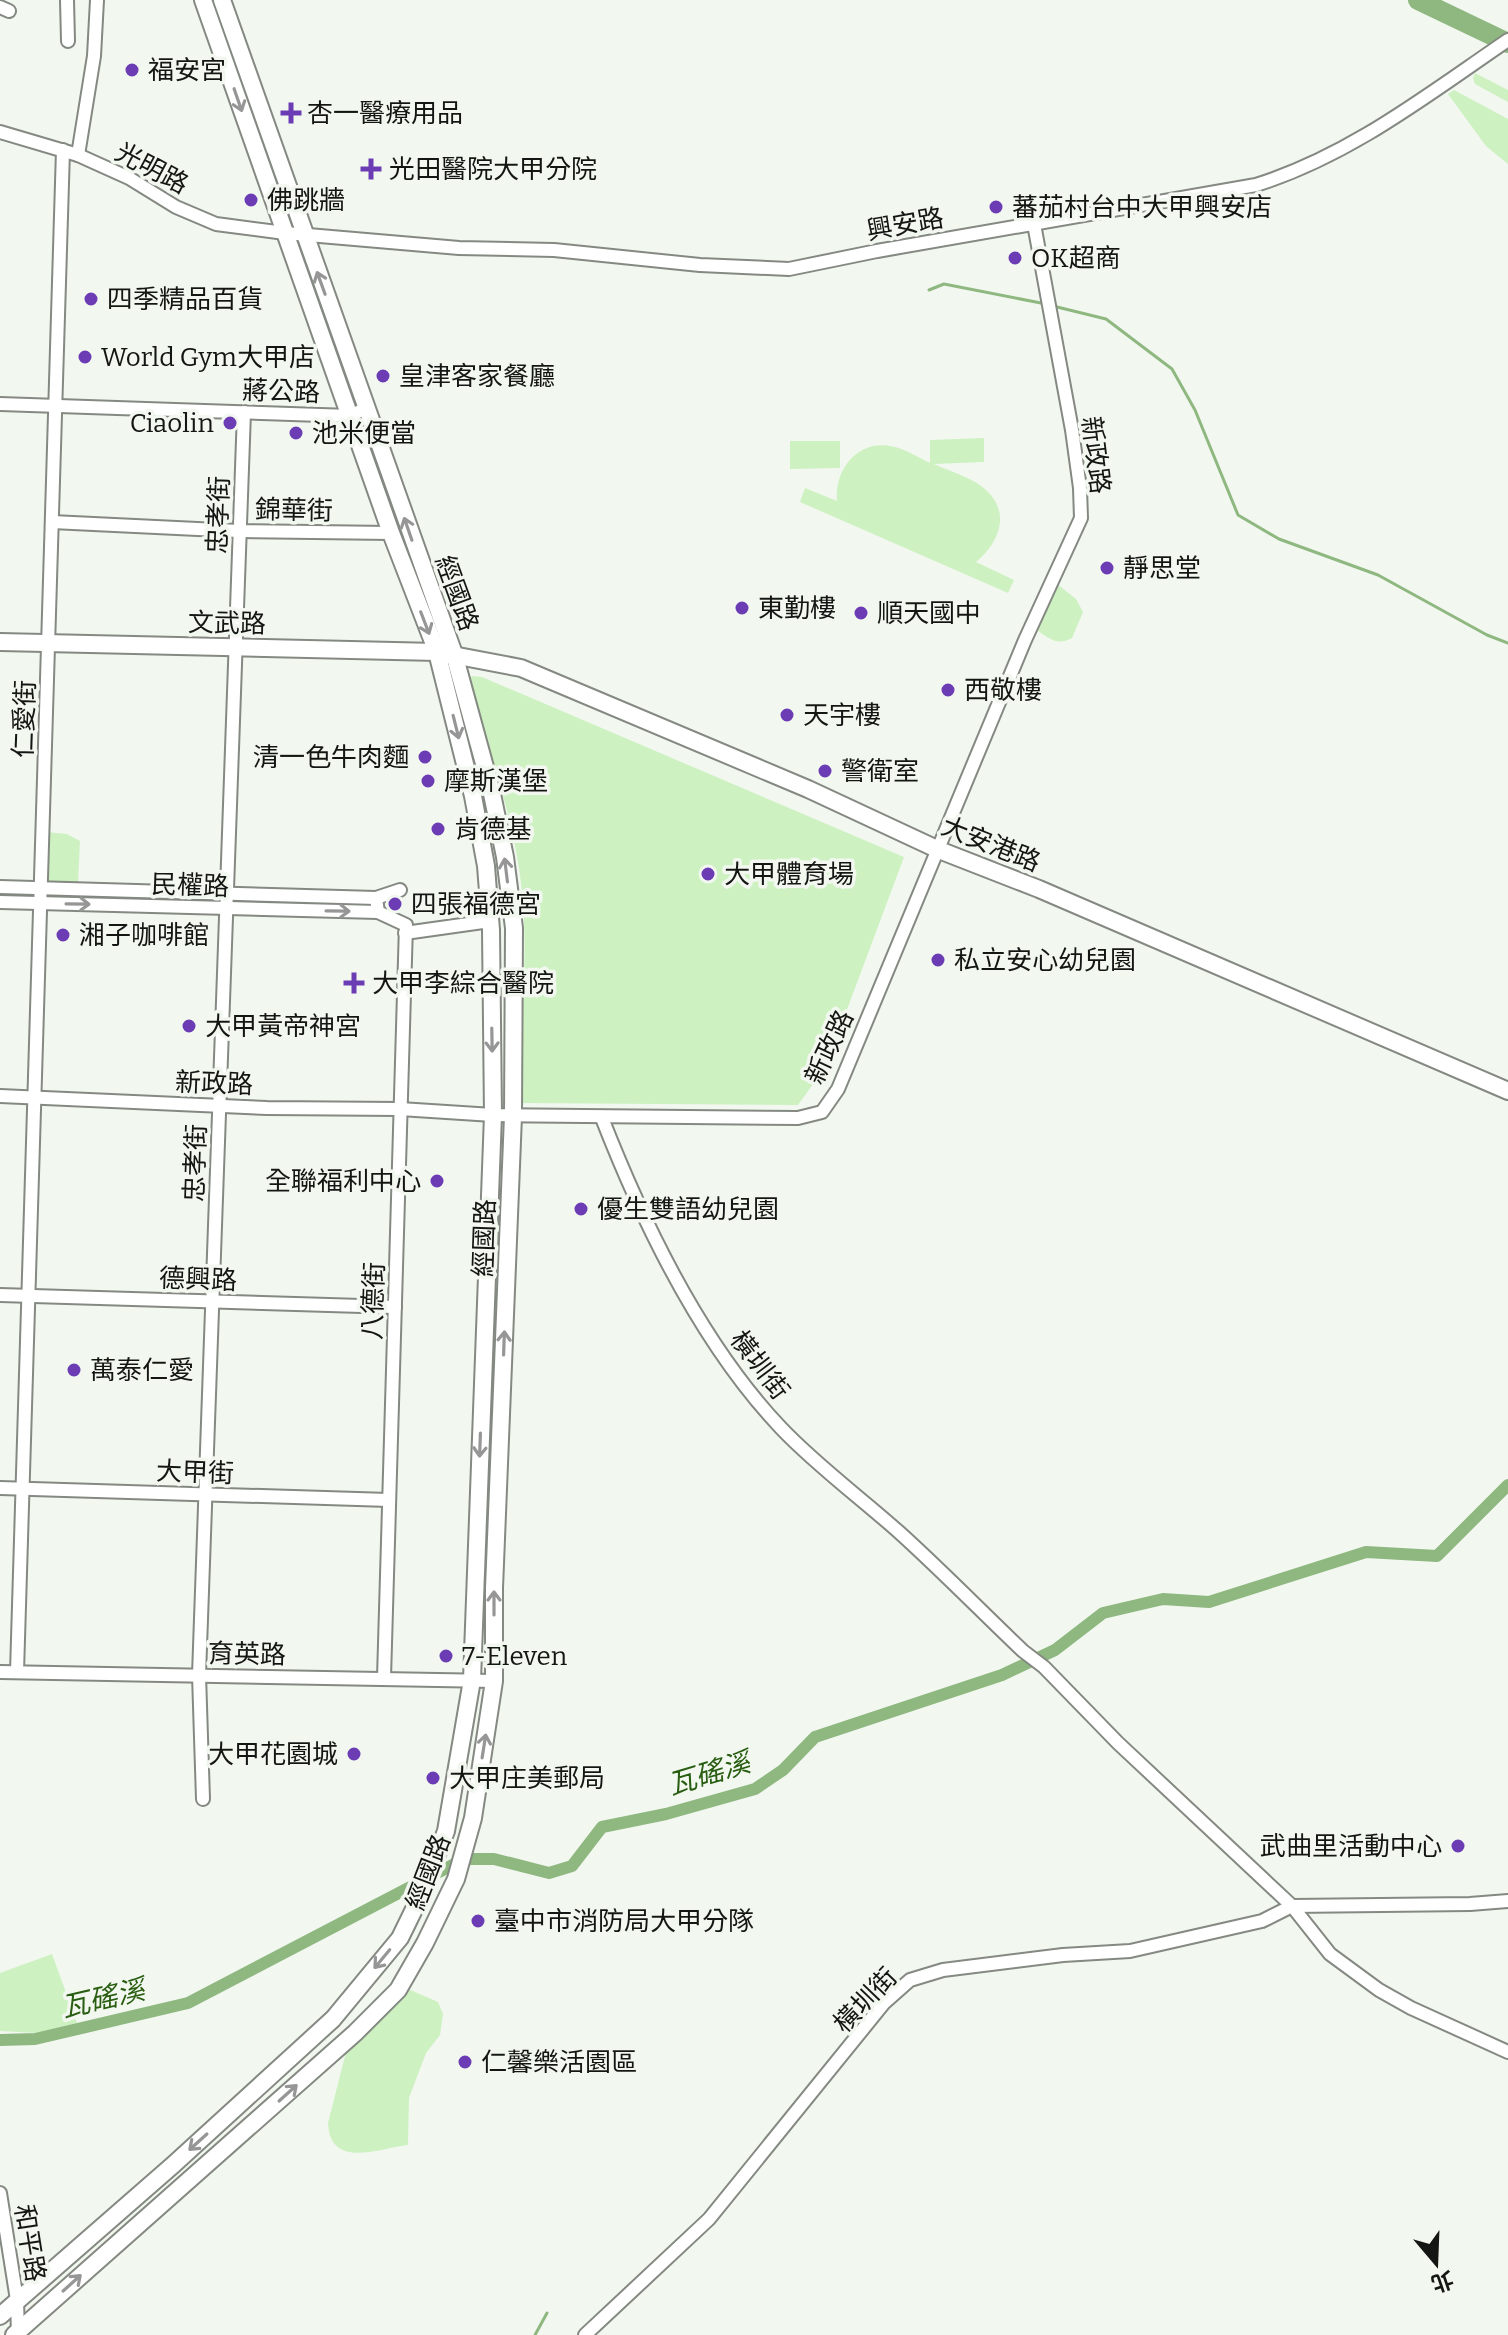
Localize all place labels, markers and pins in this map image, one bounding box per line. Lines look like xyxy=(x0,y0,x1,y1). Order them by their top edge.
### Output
place label: 福安宮 xyxy=(148,55,226,86)
marker: 福安宮 xyxy=(123,61,141,79)
place label: 杏一醫療用品 xyxy=(307,98,463,129)
marker: 杏一醫療用品 xyxy=(282,104,300,122)
place label: 光田醫院大甲分院 xyxy=(389,154,597,185)
marker: 光田醫院大甲分院 xyxy=(360,158,382,180)
place label: 佛跳牆 xyxy=(267,185,345,216)
marker: 佛跳牆 xyxy=(242,191,260,209)
place label: 蕃茄村台中大甲興安店 xyxy=(1012,192,1272,223)
marker: 蕃茄村台中大甲興安店 xyxy=(987,198,1005,216)
place label: OK超商 xyxy=(1031,243,1121,274)
marker: OK超商 xyxy=(1006,249,1024,267)
place label: 四季精品百貨 xyxy=(107,284,263,315)
marker: 四季精品百貨 xyxy=(82,290,100,308)
place label: World Gym大甲店 xyxy=(101,342,315,373)
marker: World Gym大甲店 xyxy=(76,348,94,366)
place label: 皇津客家餐廳 xyxy=(399,361,555,392)
marker: 皇津客家餐廳 xyxy=(374,367,392,385)
place label: Ciaolin xyxy=(130,408,215,439)
marker: Ciaolin xyxy=(221,414,239,432)
place label: 池米便當 xyxy=(312,418,416,449)
marker: 池米便當 xyxy=(287,424,305,442)
place label: 靜思堂 xyxy=(1123,553,1201,584)
marker: 靜思堂 xyxy=(1098,559,1116,577)
place label: 東勤樓 xyxy=(758,593,836,624)
place label: 順天國中 xyxy=(877,598,981,629)
marker: 東勤樓 xyxy=(733,599,751,617)
marker: 順天國中 xyxy=(852,604,870,622)
place label: 西敬樓 xyxy=(964,675,1042,706)
marker: 西敬樓 xyxy=(939,681,957,699)
place label: 天宇樓 xyxy=(803,700,881,731)
marker: 天宇樓 xyxy=(778,706,796,724)
place label: 清一色牛肉麵 xyxy=(253,742,409,773)
marker: 清一色牛肉麵 xyxy=(416,748,434,766)
place label: 警衛室 xyxy=(841,756,919,787)
marker: 警衛室 xyxy=(816,762,834,780)
place label: 摩斯漢堡 xyxy=(444,766,548,797)
marker: 摩斯漢堡 xyxy=(419,772,437,790)
place label: 肯德基 xyxy=(454,814,532,845)
marker: 肯德基 xyxy=(429,820,447,838)
place label: 大甲體育場 xyxy=(724,859,854,890)
marker: 大甲體育場 xyxy=(699,865,717,883)
place label: 四張福德宮 xyxy=(411,889,541,920)
marker: 四張福德宮 xyxy=(386,895,404,913)
place label: 湘子咖啡館 xyxy=(79,920,209,951)
marker: 湘子咖啡館 xyxy=(54,926,72,944)
place label: 私立安心幼兒園 xyxy=(954,945,1136,976)
marker: 私立安心幼兒園 xyxy=(929,951,947,969)
place label: 大甲李綜合醫院 xyxy=(372,968,554,999)
marker: 大甲李綜合醫院 xyxy=(343,972,365,994)
place label: 大甲黃帝神宮 xyxy=(205,1011,361,1042)
marker: 大甲黃帝神宮 xyxy=(180,1017,198,1035)
place label: 全聯福利中心 xyxy=(265,1166,421,1197)
marker: 全聯福利中心 xyxy=(428,1172,446,1190)
place label: 優生雙語幼兒園 xyxy=(597,1194,779,1225)
marker: 優生雙語幼兒園 xyxy=(572,1200,590,1218)
place label: 萬泰仁愛 xyxy=(90,1355,194,1386)
marker: 萬泰仁愛 xyxy=(65,1361,83,1379)
place label: 7-Eleven xyxy=(462,1641,568,1672)
marker: 7-Eleven xyxy=(437,1647,455,1665)
place label: 大甲花園城 xyxy=(208,1739,338,1770)
marker: 大甲花園城 xyxy=(345,1745,363,1763)
place label: 大甲庄美郵局 xyxy=(449,1763,605,1794)
marker: 大甲庄美郵局 xyxy=(424,1769,442,1787)
place label: 武曲里活動中心 xyxy=(1260,1831,1442,1862)
marker: 武曲里活動中心 xyxy=(1449,1837,1467,1855)
place label: 臺中市消防局大甲分隊 xyxy=(494,1906,754,1937)
marker: 臺中市消防局大甲分隊 xyxy=(469,1912,487,1930)
place label: 仁馨樂活園區 xyxy=(481,2047,637,2078)
marker: 仁馨樂活園區 xyxy=(456,2053,474,2071)

